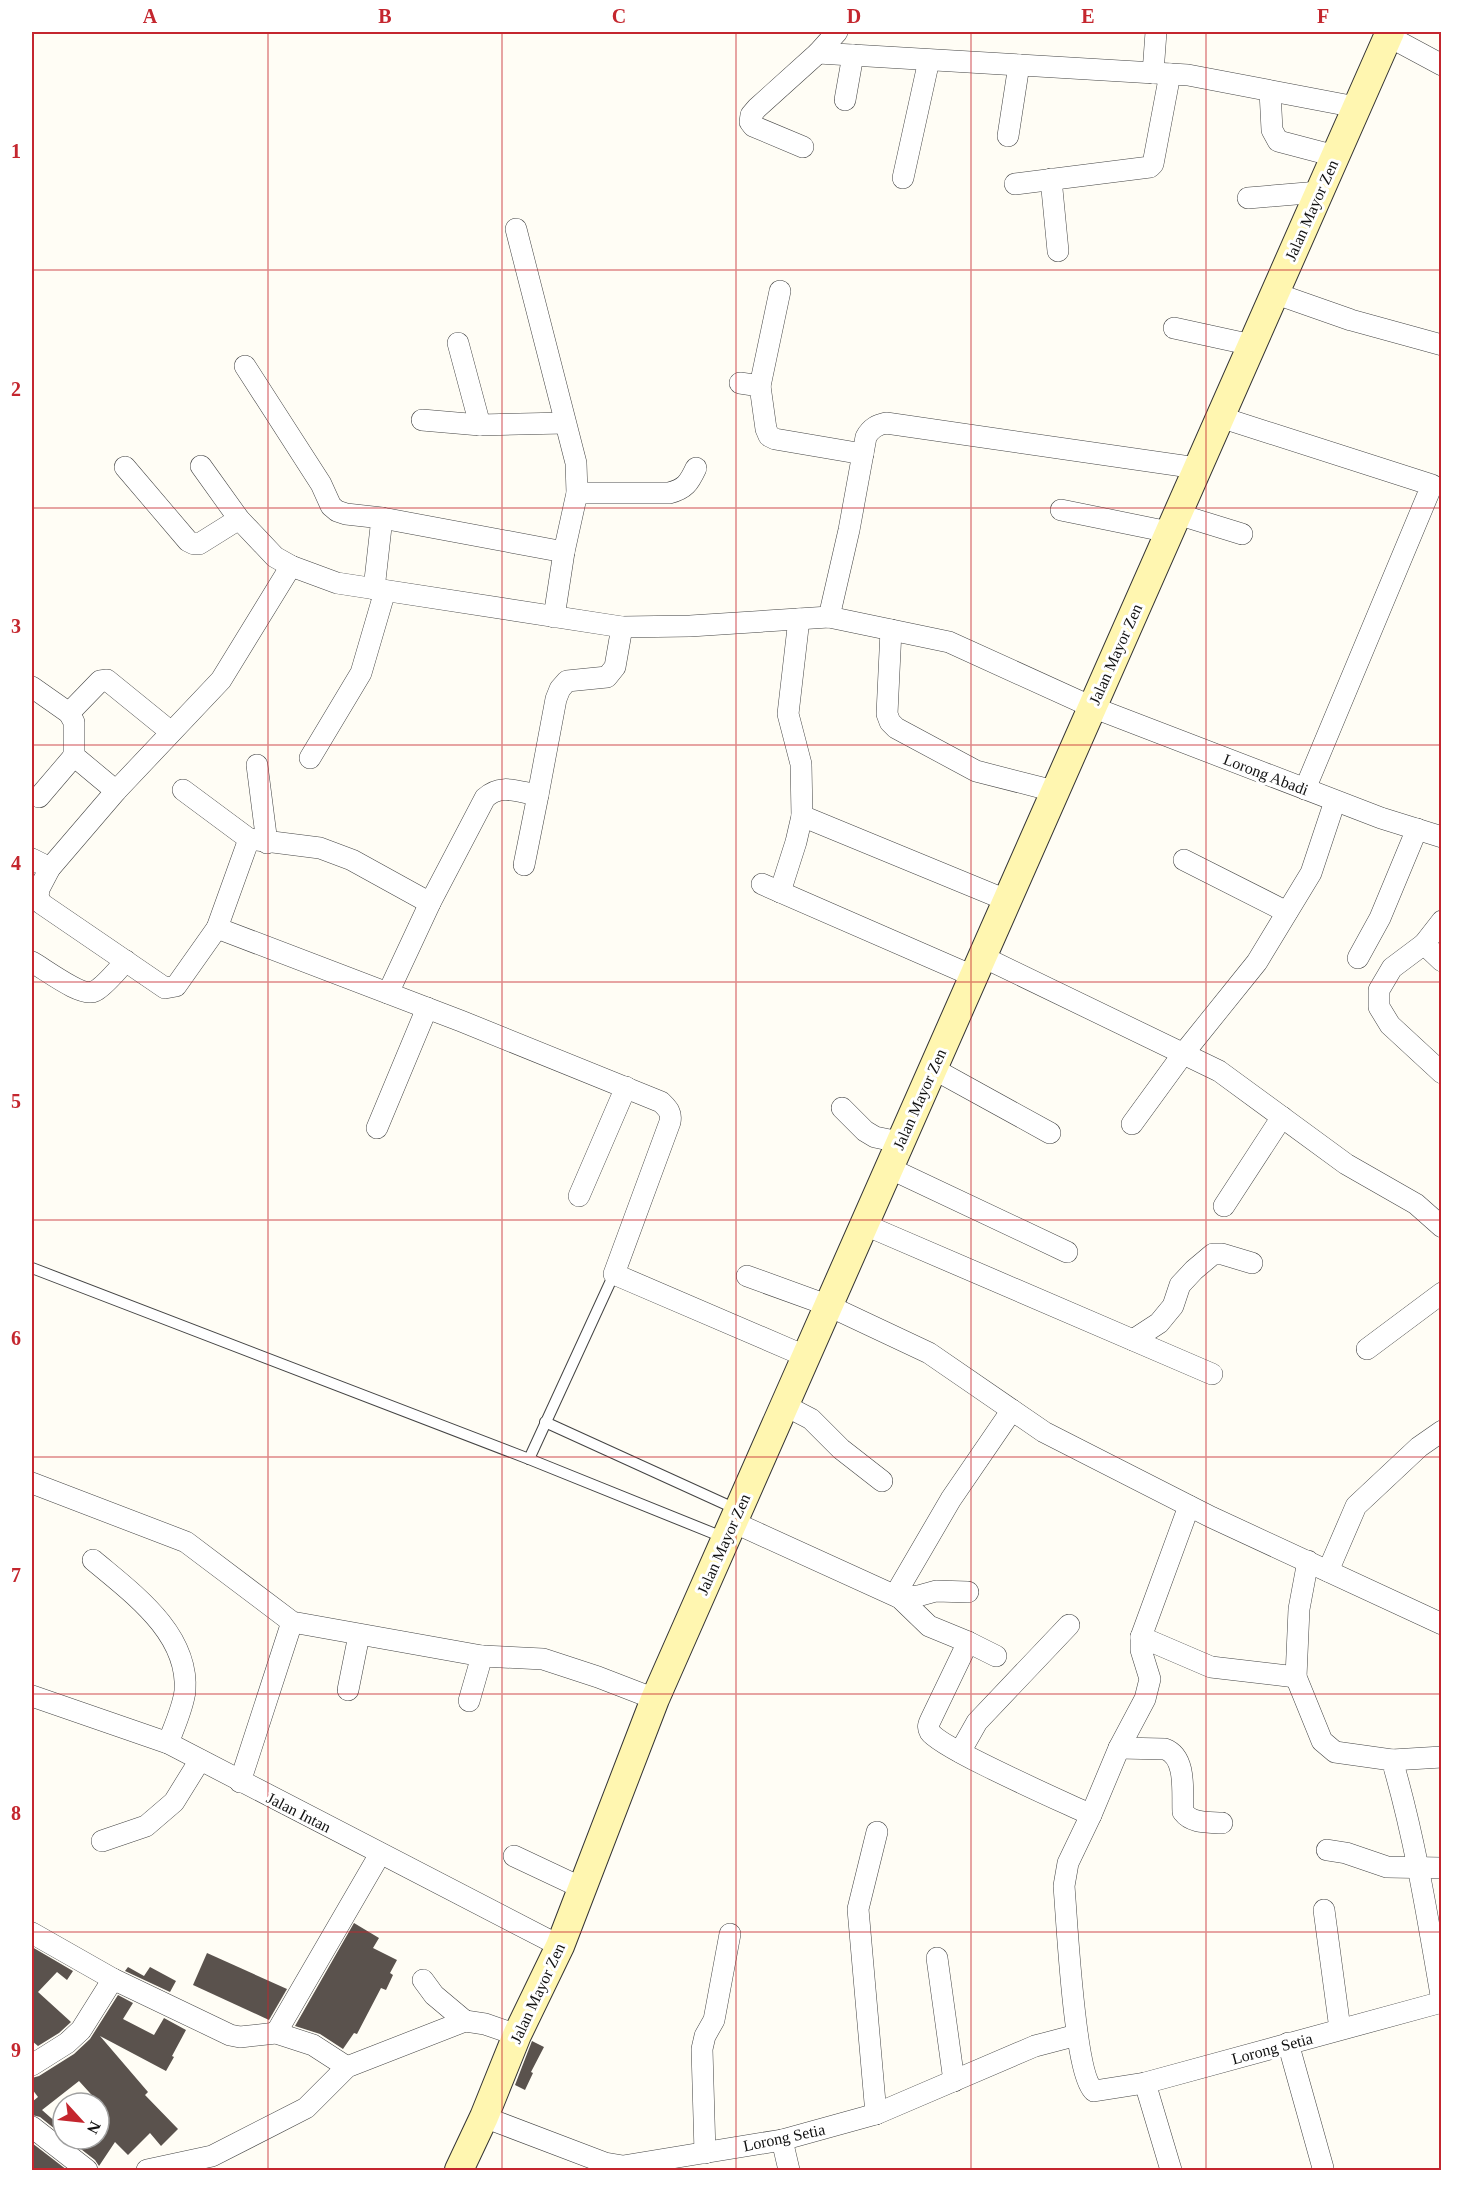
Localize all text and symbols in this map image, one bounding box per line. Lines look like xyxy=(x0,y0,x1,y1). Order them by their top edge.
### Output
text: A xyxy=(143,5,158,27)
text: B xyxy=(378,5,392,27)
text: C xyxy=(612,5,626,27)
text: D xyxy=(847,5,861,27)
text: E xyxy=(1081,5,1095,27)
text: F xyxy=(1317,5,1329,27)
text: 1 xyxy=(11,140,21,162)
street label: Jalan Mayor Zen xyxy=(1282,157,1342,264)
text: 2 xyxy=(11,378,21,400)
street label: Jalan Mayor Zen xyxy=(1086,601,1146,708)
text: 3 xyxy=(11,615,21,637)
street label: Lorong Abadi xyxy=(1221,751,1311,800)
text: 4 xyxy=(11,852,21,874)
street label: Jalan Mayor Zen xyxy=(890,1046,950,1153)
text: 5 xyxy=(11,1090,21,1112)
text: 6 xyxy=(11,1327,21,1349)
street label: Jalan Mayor Zen xyxy=(694,1491,754,1598)
text: 7 xyxy=(11,1564,21,1586)
street label: Jalan Intan xyxy=(264,1789,334,1836)
text: 8 xyxy=(11,1802,21,1824)
street label: Jalan Mayor Zen xyxy=(507,1940,569,2046)
street label: Lorong Setia xyxy=(1230,2030,1315,2068)
text: 9 xyxy=(11,2039,21,2061)
north arrow xyxy=(51,2091,111,2151)
text: N xyxy=(84,2119,104,2137)
street label: Lorong Setia xyxy=(742,2121,827,2155)

